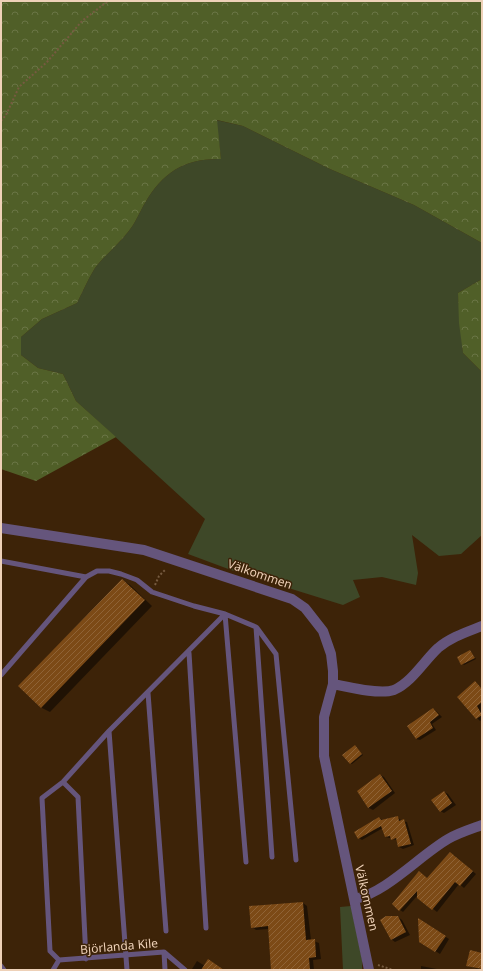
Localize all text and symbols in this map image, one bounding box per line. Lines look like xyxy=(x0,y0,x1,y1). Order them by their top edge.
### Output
street label: Välkommen xyxy=(226,555,294,593)
street label: Välkommen xyxy=(351,863,383,933)
street label: Björlanda Kile xyxy=(79,934,159,958)

